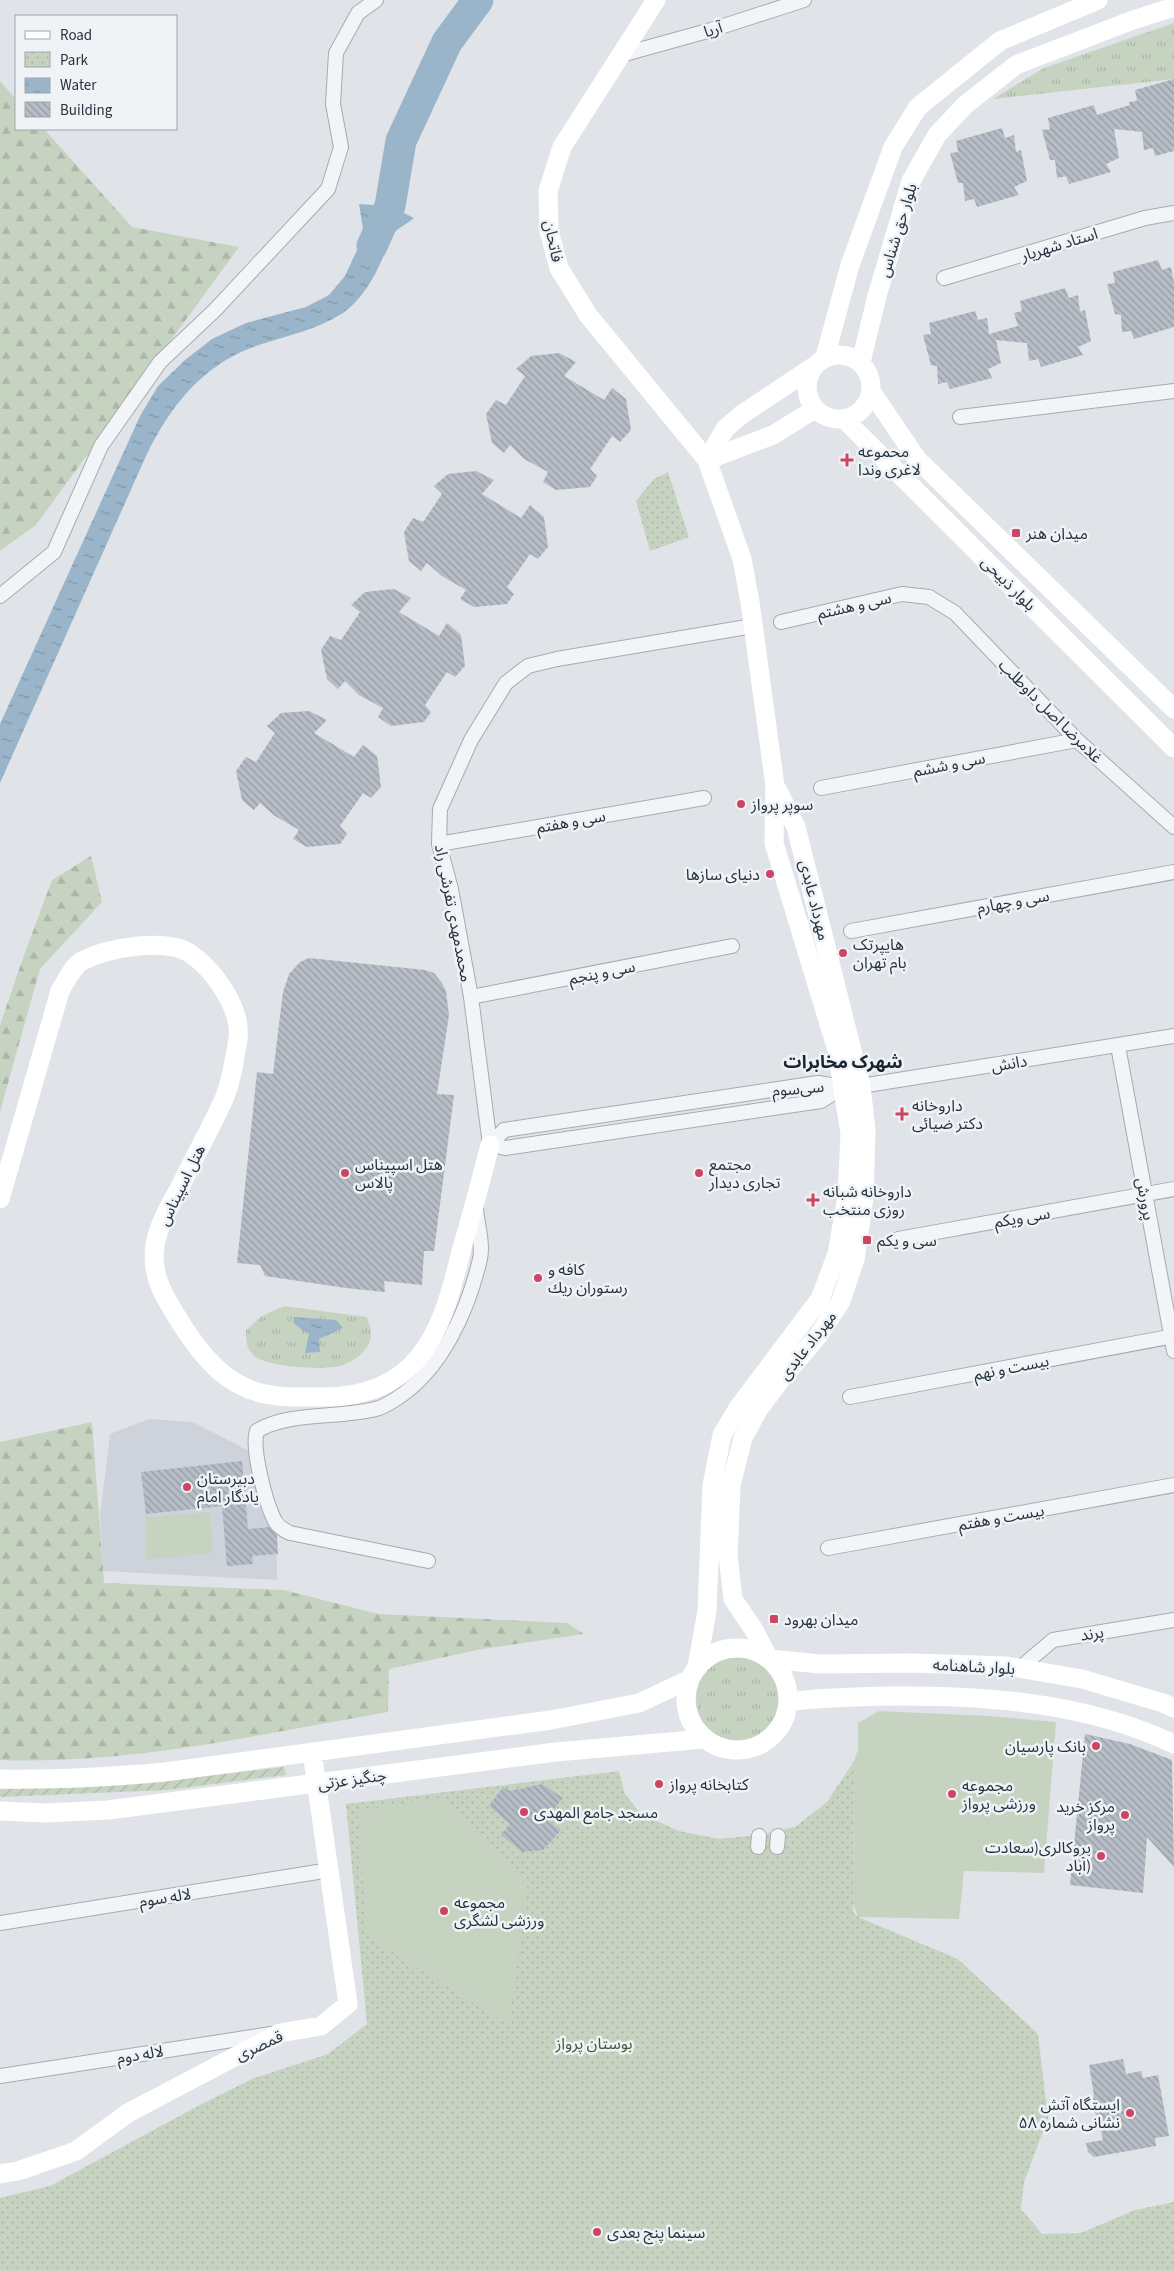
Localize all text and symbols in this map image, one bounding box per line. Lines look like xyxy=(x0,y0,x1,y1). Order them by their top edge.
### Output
legend xyxy=(15,15,178,130)
street label: آریا xyxy=(701,16,727,43)
text: Road xyxy=(60,25,92,46)
text: Park xyxy=(60,50,89,71)
text: Water xyxy=(60,75,97,96)
text: Building xyxy=(60,100,113,121)
street label: بلوار حق شناس xyxy=(873,181,923,280)
street label: فاتحان xyxy=(538,218,568,264)
street label: استاد شهریار xyxy=(1017,223,1101,267)
place label: محموعه لاغری وندا xyxy=(858,441,921,481)
marker: محموعه لاغری وندا xyxy=(840,453,854,467)
place label: میدان هنر xyxy=(1025,523,1088,545)
marker: میدان هنر xyxy=(1010,527,1022,539)
street label: بلوار ذبیحی xyxy=(976,551,1041,616)
street label: سی و هشتم xyxy=(815,587,894,626)
street label: غلامرضا اصل داوطلب xyxy=(993,655,1107,769)
street label: سی و ششم xyxy=(911,747,987,784)
place label: سوپر پرواز xyxy=(750,794,813,816)
marker: سوپر پرواز xyxy=(735,798,747,810)
street label: سی و هفتم xyxy=(535,805,608,840)
street label: محمدمهدی تفرشی راد xyxy=(429,843,477,984)
street label: مهرداد عابدی xyxy=(793,858,835,943)
place label: دنیای سازها xyxy=(686,864,760,886)
marker: دنیای سازها xyxy=(764,868,776,880)
street label: سی و چهارم xyxy=(975,885,1051,920)
place label: هایپرتک بام تهران xyxy=(853,934,907,975)
marker: هایپرتک بام تهران xyxy=(837,947,849,959)
street label: سی و پنجم xyxy=(567,956,638,991)
district label: شهرک مخابرات xyxy=(783,1050,903,1075)
street label: دانش xyxy=(990,1050,1029,1078)
street label: سی‌سوم xyxy=(771,1076,825,1103)
place label: داروخانه دکتر ضیائی xyxy=(912,1095,983,1135)
marker: داروخانه دکتر ضیائی xyxy=(896,1108,908,1120)
street label: هتل اسپیناس xyxy=(153,1141,211,1230)
place label: هتل اسپیناس پالاس xyxy=(355,1154,443,1194)
place label: مجتمع تجاری دیدار xyxy=(708,1154,781,1194)
marker: هتل اسپیناس پالاس xyxy=(339,1167,351,1179)
marker: مجتمع تجاری دیدار xyxy=(693,1167,705,1179)
street label: پرورش xyxy=(1130,1176,1160,1222)
place label: داروخانه شبانه روزی منتخب xyxy=(823,1181,912,1221)
marker: داروخانه شبانه روزی منتخب xyxy=(807,1194,819,1206)
street label: سی ویکم xyxy=(992,1202,1052,1235)
place label: سی و یکم xyxy=(877,1230,937,1253)
marker: سی و یکم xyxy=(861,1234,873,1246)
place label: كافه و رستوران ريك xyxy=(548,1259,628,1299)
marker: كافه و رستوران ريك xyxy=(532,1272,544,1284)
street label: مهرداد عابدی xyxy=(774,1306,842,1385)
street label: بیست و نهم xyxy=(972,1350,1051,1387)
place label: دبیرستان یادگار امام xyxy=(197,1468,259,1509)
marker: دبیرستان یادگار امام xyxy=(181,1481,193,1493)
street label: بیست و هفتم xyxy=(956,1500,1046,1537)
place label: میدان بهرود xyxy=(784,1609,858,1631)
marker: میدان بهرود xyxy=(768,1613,780,1625)
street label: پرند xyxy=(1079,1621,1105,1647)
street label: بلوار شاهنامه xyxy=(932,1654,1016,1680)
place label: بانک پارسیان xyxy=(1005,1736,1086,1758)
marker: بانک پارسیان xyxy=(1090,1740,1102,1752)
street label: چنگیز عزتی xyxy=(316,1764,388,1796)
place label: کتابخانه پرواز xyxy=(668,1774,749,1796)
place label: مجموعه ورزشی پرواز xyxy=(961,1775,1036,1815)
marker: کتابخانه پرواز xyxy=(653,1778,665,1790)
marker: مجموعه ورزشی پرواز xyxy=(946,1788,958,1800)
place label: مرکز خرید پرواز xyxy=(1056,1796,1115,1836)
place label: مسجد جامع المهدی xyxy=(534,1802,658,1825)
marker: مسجد جامع المهدی xyxy=(518,1806,530,1818)
marker: مرکز خرید پرواز xyxy=(1119,1809,1131,1821)
place label: پروکالری(سعادت آباد) xyxy=(985,1837,1091,1877)
marker: پروکالری(سعادت آباد) xyxy=(1095,1850,1107,1862)
street label: لاله سوم xyxy=(138,1883,193,1914)
place label: مجموعه ورزشی لشگری xyxy=(454,1892,544,1932)
marker: مجموعه ورزشی لشگری xyxy=(438,1905,450,1917)
street label: قمصری xyxy=(232,2025,287,2066)
park label: بوستان پرواز xyxy=(554,2033,633,2055)
street label: لاله دوم xyxy=(115,2040,165,2071)
place label: ایستگاه آتش نشانی شماره ۵۸ xyxy=(1018,2094,1120,2134)
marker: ایستگاه آتش نشانی شماره ۵۸ xyxy=(1124,2107,1136,2119)
place label: سینما پنج بعدی xyxy=(607,2222,705,2245)
marker: سینما پنج بعدی xyxy=(591,2226,603,2238)

